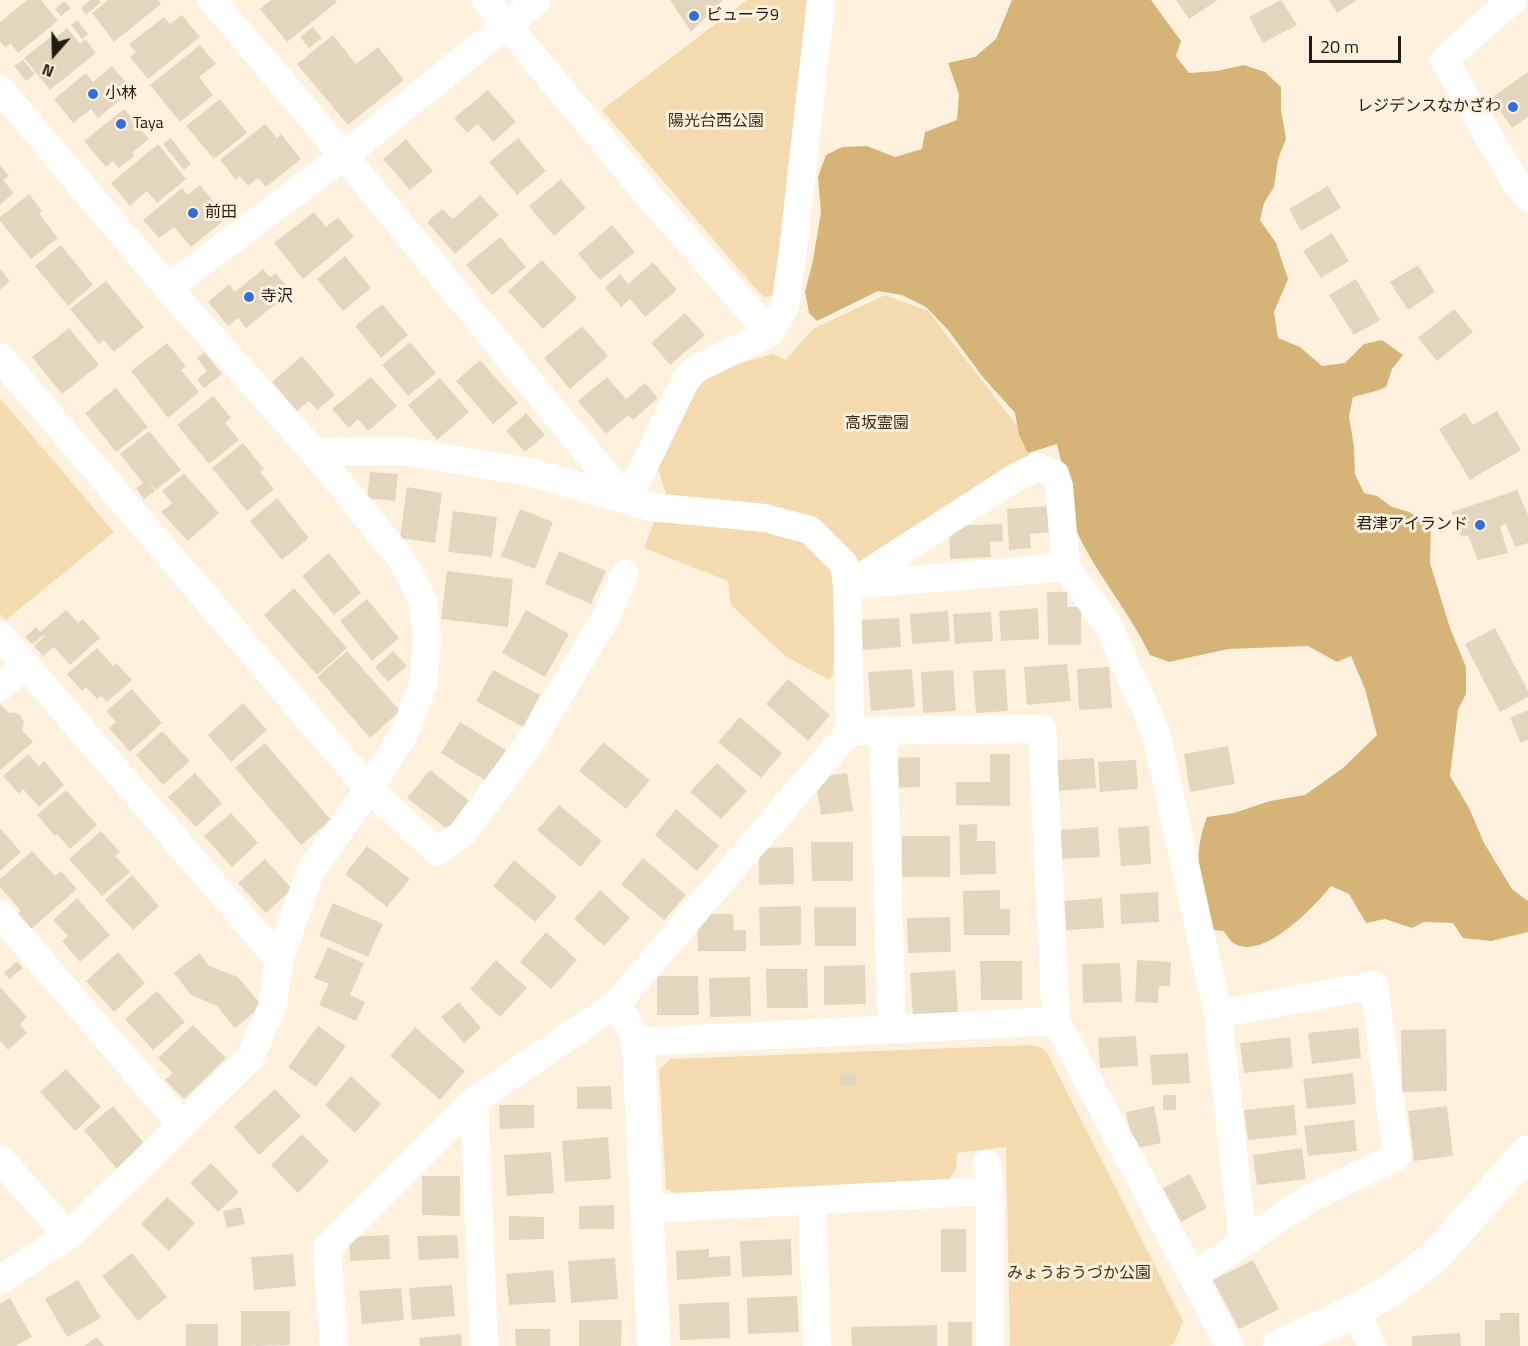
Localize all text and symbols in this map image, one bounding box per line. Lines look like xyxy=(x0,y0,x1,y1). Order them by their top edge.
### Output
place label: ビューラ9 xyxy=(706,6,779,26)
marker: ビューラ9 xyxy=(687,9,701,23)
north arrow xyxy=(24,24,84,84)
scale bar xyxy=(1312,24,1404,62)
text: 20 m xyxy=(1320,33,1359,60)
text: N xyxy=(39,58,57,84)
place label: 小林 xyxy=(105,84,137,104)
marker: 小林 xyxy=(86,87,100,101)
place label: レジデンスなかざわ xyxy=(1357,97,1501,117)
marker: レジデンスなかざわ xyxy=(1506,100,1520,114)
park label: 陽光台西公園 xyxy=(668,112,764,132)
place label: Taya xyxy=(133,114,164,134)
marker: Taya xyxy=(114,117,128,131)
place label: 前田 xyxy=(205,203,237,223)
marker: 前田 xyxy=(186,206,200,220)
place label: 寺沢 xyxy=(261,287,293,307)
marker: 寺沢 xyxy=(242,290,256,304)
park label: 高坂霊園 xyxy=(845,414,909,434)
place label: 君津アイランド xyxy=(1356,515,1468,535)
marker: 君津アイランド xyxy=(1473,518,1487,532)
park label: みょうおうづか公園 xyxy=(1007,1264,1151,1284)

